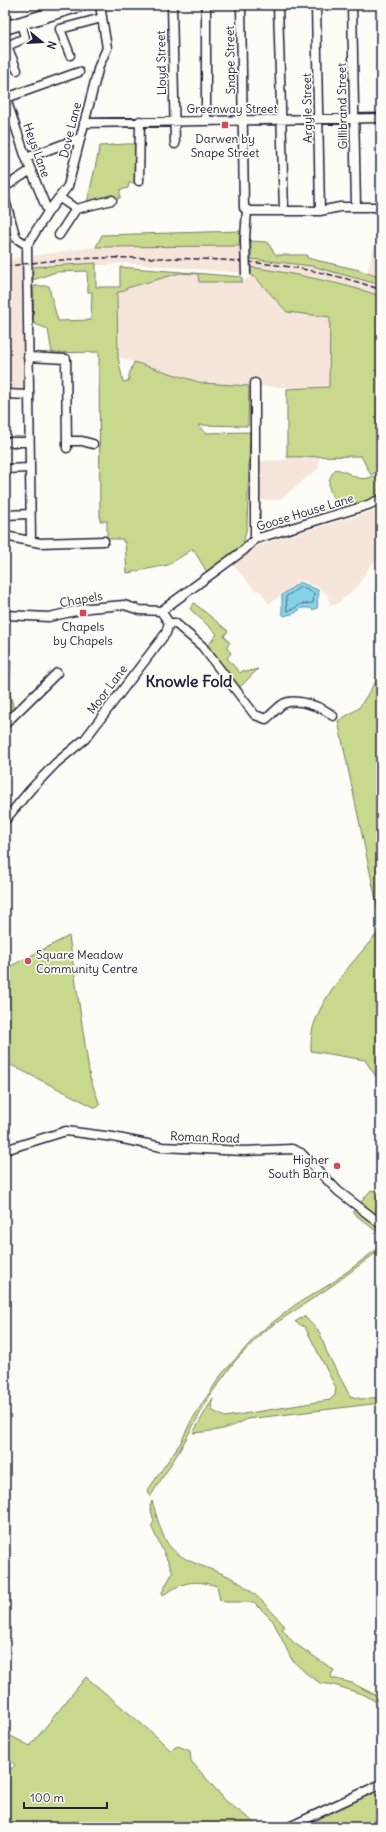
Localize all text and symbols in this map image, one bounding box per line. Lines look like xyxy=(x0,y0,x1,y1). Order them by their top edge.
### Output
north arrow xyxy=(22,22,62,62)
street label: Snape Street xyxy=(222,26,238,94)
street label: Lloyd Street xyxy=(153,31,169,95)
text: N xyxy=(44,39,59,51)
street label: Gillibrand Street xyxy=(334,63,350,149)
street label: Argyle Street xyxy=(299,73,315,143)
street label: Dove Lane xyxy=(56,100,84,160)
street label: Greenway Street xyxy=(187,101,277,116)
marker: Darwen by Snape Street xyxy=(220,120,230,130)
street label: Heys Lane xyxy=(20,121,54,179)
place label: Darwen by Snape Street xyxy=(191,131,259,160)
street label: Goose House Lane xyxy=(255,490,355,534)
street label: Chapels xyxy=(58,588,104,610)
marker: Chapels by Chapels xyxy=(78,608,88,618)
place label: Chapels by Chapels xyxy=(53,619,113,648)
street label: Moor Lane xyxy=(84,661,130,717)
district label: Knowle Fold xyxy=(145,671,233,691)
place label: Square Meadow Community Centre xyxy=(36,947,138,976)
marker: Square Meadow Community Centre xyxy=(23,956,33,966)
street label: Roman Road xyxy=(170,1128,240,1146)
place label: Higher South Barn xyxy=(268,1152,329,1181)
marker: Higher South Barn xyxy=(332,1161,342,1171)
scale bar xyxy=(24,1784,107,1810)
text: 100 m xyxy=(30,1790,64,1805)

